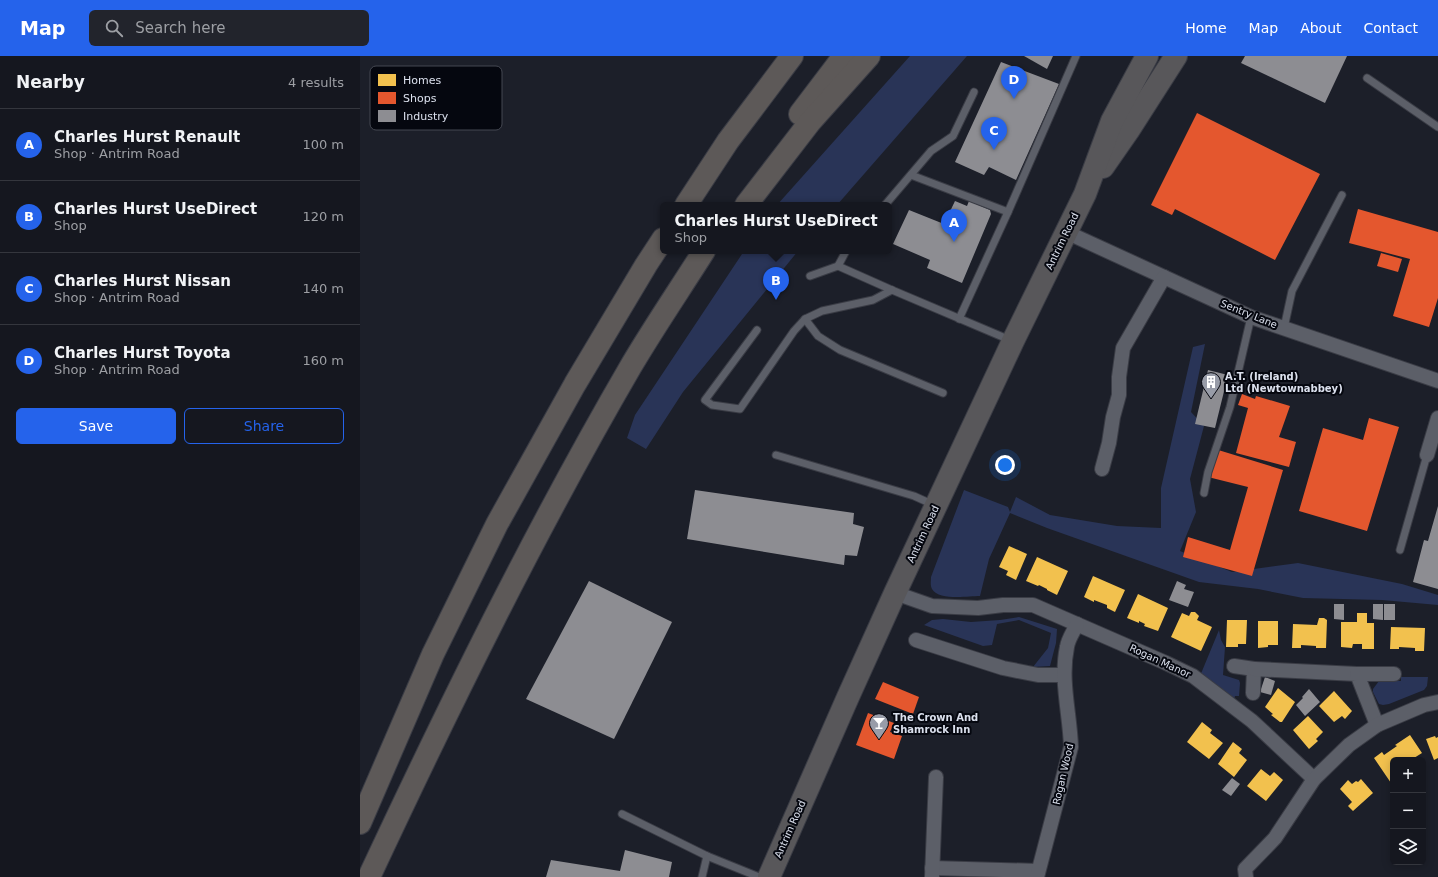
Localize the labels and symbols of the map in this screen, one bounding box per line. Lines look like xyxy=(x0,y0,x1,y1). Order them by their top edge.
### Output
legend xyxy=(370,66,502,130)
pin: D xyxy=(1001,66,1027,99)
text: Homes xyxy=(403,74,441,87)
text: Shops xyxy=(403,92,437,105)
text: Industry xyxy=(403,110,449,123)
pin: C xyxy=(981,117,1007,150)
pin: A xyxy=(941,209,967,242)
street label: Antrim Road xyxy=(1043,211,1081,271)
pin: B xyxy=(763,267,789,300)
street label: Sentry Lane xyxy=(1219,298,1279,330)
building icon: A.T. (Ireland) Ltd (Newtownabbey) xyxy=(1200,371,1222,399)
place label: A.T. (Ireland) Ltd (Newtownabbey) xyxy=(1225,371,1343,394)
your location xyxy=(995,455,1015,475)
street label: Antrim Road xyxy=(905,504,941,564)
street label: Rogan Manor xyxy=(1128,642,1193,680)
bar icon: The Crown And Shamrock Inn xyxy=(868,712,890,740)
place label: The Crown And Shamrock Inn xyxy=(893,712,978,735)
street label: Rogan Wood xyxy=(1051,742,1075,806)
street label: Antrim Road xyxy=(772,798,808,860)

